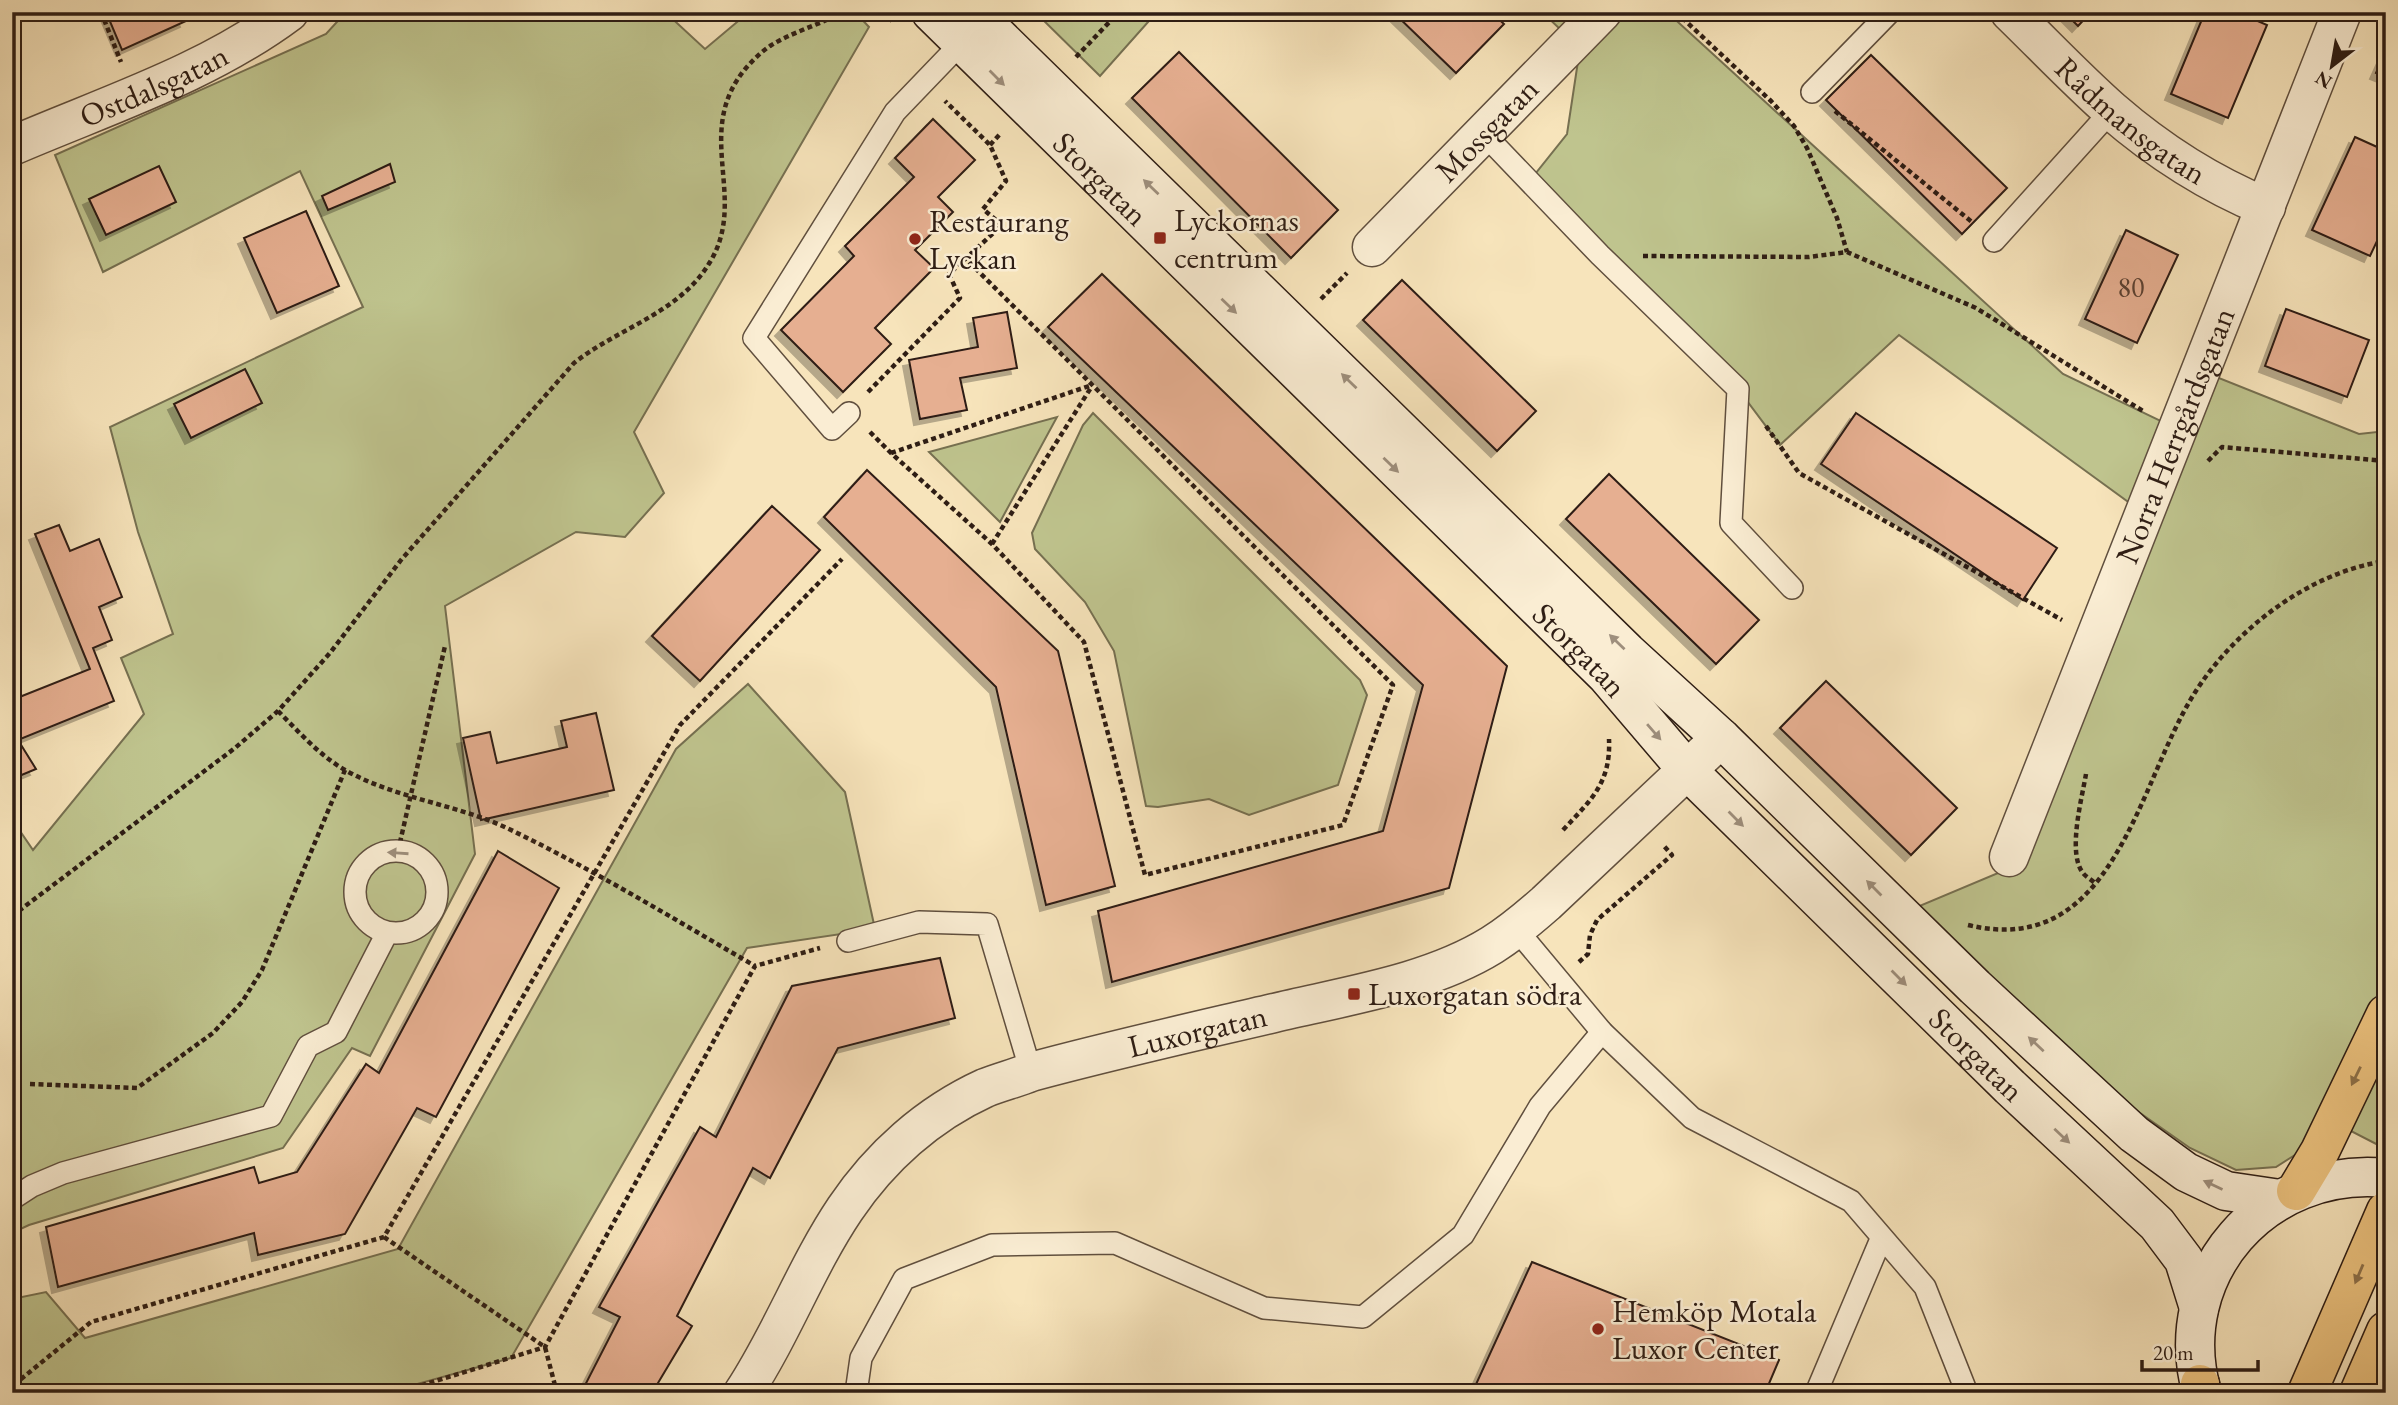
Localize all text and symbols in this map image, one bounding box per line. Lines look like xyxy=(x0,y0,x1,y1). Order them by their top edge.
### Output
north arrow xyxy=(2296,32,2366,102)
street label: Ostdalsgatan xyxy=(73,34,235,137)
street label: Rådmansgatan xyxy=(2046,47,2214,194)
text: N xyxy=(2310,65,2337,95)
street label: Mossgatan xyxy=(1426,68,1548,191)
one-way arrow xyxy=(988,69,1005,86)
street label: Storgatan xyxy=(1044,122,1158,235)
one-way arrow xyxy=(1143,179,1160,196)
place label: Lyckornas centrum xyxy=(1174,199,1299,278)
place label: Restaurang Lyckan xyxy=(929,200,1070,279)
marker: Lyckornas centrum xyxy=(1152,230,1168,246)
marker: Restaurang Lyckan xyxy=(907,231,923,247)
house number: 80 xyxy=(2118,269,2144,305)
one-way arrow xyxy=(1221,298,1237,314)
street label: Norra Herrgårdsgatan xyxy=(2106,301,2245,570)
one-way arrow xyxy=(1341,373,1358,389)
one-way arrow xyxy=(1383,457,1400,474)
street label: Storgatan xyxy=(1523,593,1637,706)
one-way arrow xyxy=(1609,635,1626,651)
one-way arrow xyxy=(1646,723,1661,740)
one-way arrow xyxy=(1728,810,1745,827)
one-way arrow xyxy=(387,847,409,858)
one-way arrow xyxy=(1866,880,1882,896)
one-way arrow xyxy=(1890,969,1906,986)
place label: Luxorgatan södra xyxy=(1368,973,1582,1015)
marker: Luxorgatan södra xyxy=(1346,986,1362,1002)
street label: Luxorgatan xyxy=(1124,994,1271,1068)
street label: Storgatan xyxy=(1920,998,2033,1111)
one-way arrow xyxy=(2027,1036,2045,1052)
one-way arrow xyxy=(2351,1066,2362,1086)
one-way arrow xyxy=(2053,1128,2071,1144)
one-way arrow xyxy=(2203,1179,2223,1191)
one-way arrow xyxy=(2353,1263,2364,1284)
place label: Hemköp Motala Luxor Center xyxy=(1612,1290,1817,1369)
marker: Hemköp Motala Luxor Center xyxy=(1590,1321,1606,1337)
scale bar xyxy=(2142,1328,2258,1372)
text: 20 m xyxy=(2153,1339,2194,1366)

